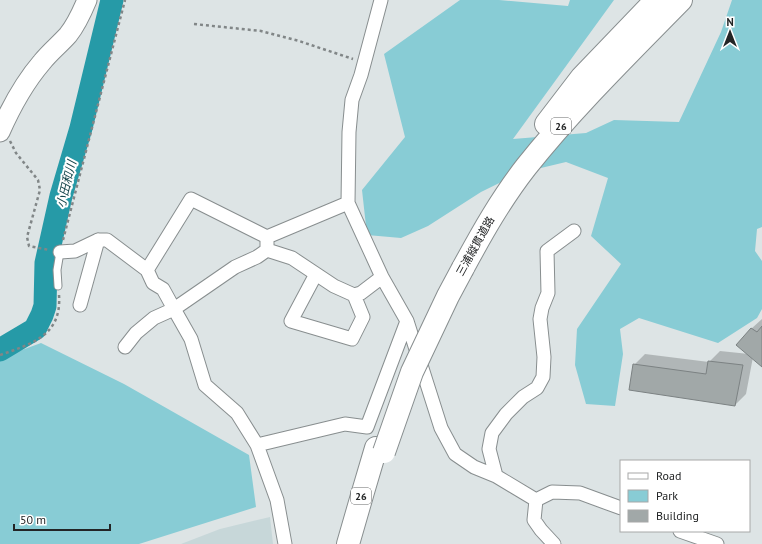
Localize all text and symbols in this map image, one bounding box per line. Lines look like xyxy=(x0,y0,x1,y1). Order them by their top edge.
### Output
north arrow xyxy=(710,12,750,52)
text: N xyxy=(726,15,734,29)
road number: 26 xyxy=(551,118,571,134)
water label: 小田和川 xyxy=(53,157,80,209)
street label: 三浦縦貫道路 xyxy=(453,214,497,278)
legend xyxy=(620,460,750,532)
text: Road xyxy=(656,468,681,483)
road number: 26 xyxy=(351,488,371,504)
text: Park xyxy=(656,488,678,503)
scale bar xyxy=(14,506,110,532)
text: Building xyxy=(656,508,699,523)
text: 50 m xyxy=(20,512,46,527)

